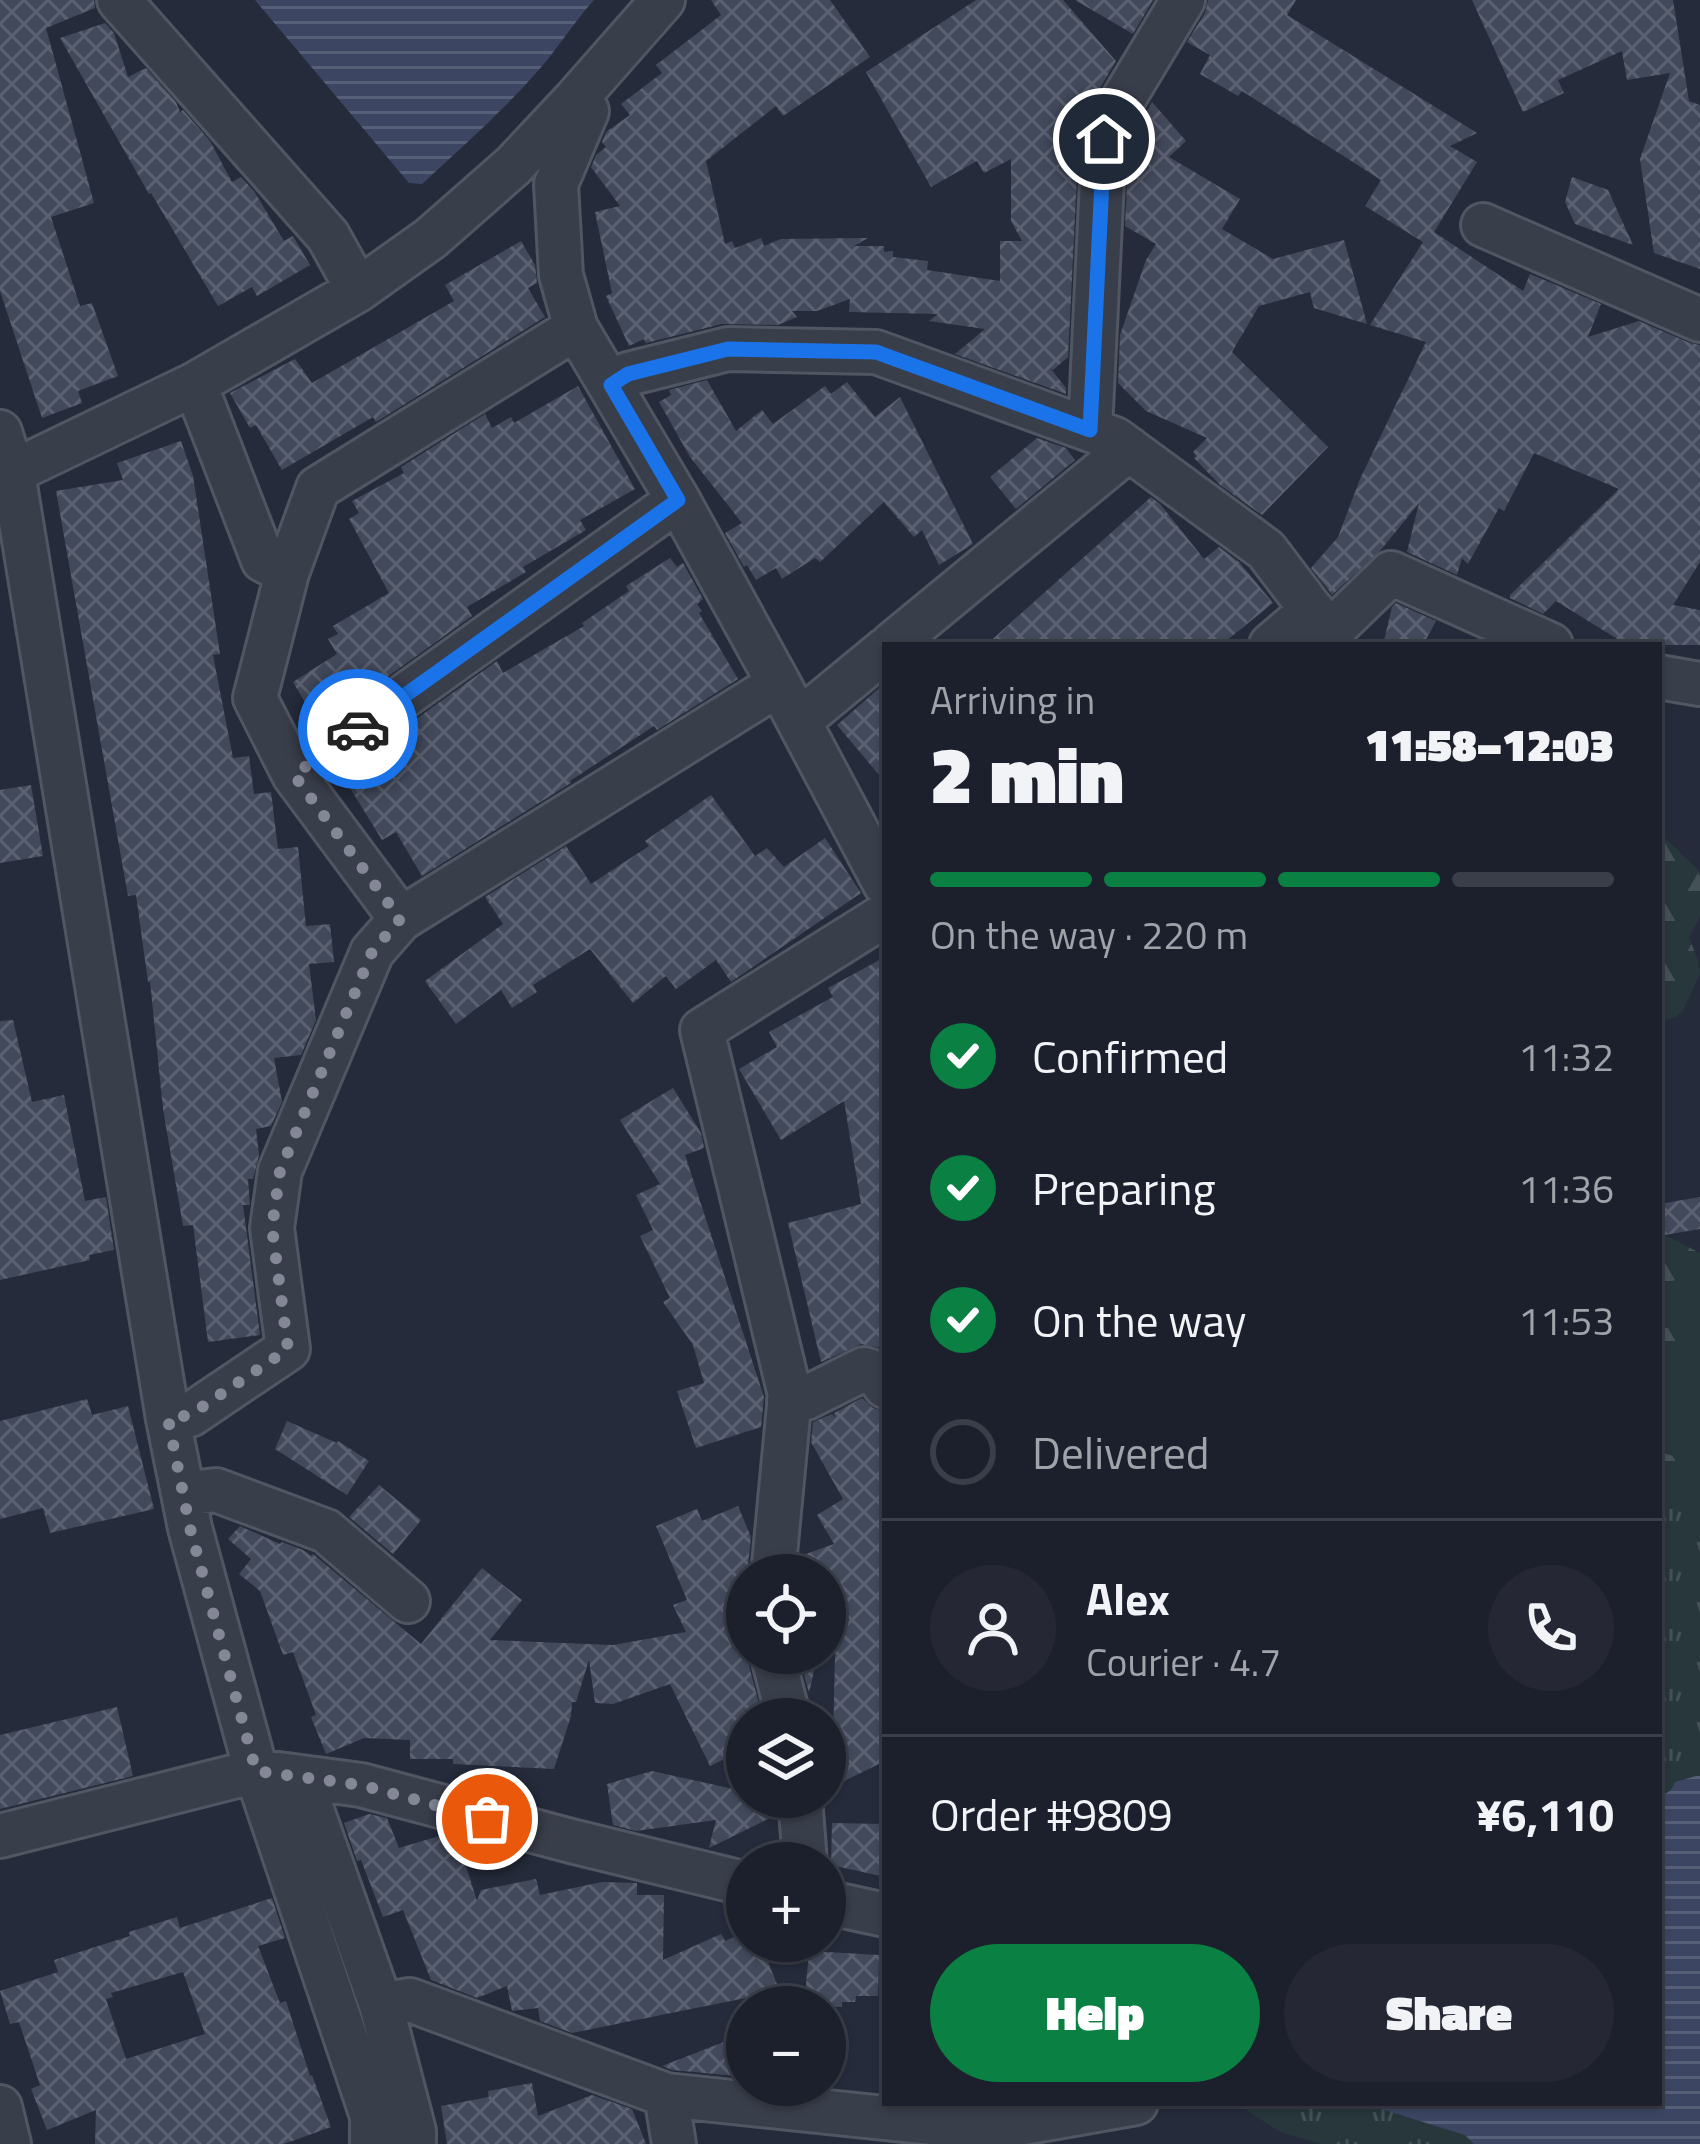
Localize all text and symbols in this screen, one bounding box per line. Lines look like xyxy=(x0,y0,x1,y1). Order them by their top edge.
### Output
pin xyxy=(1053,88,1155,190)
icon: home xyxy=(1071,106,1137,172)
courier xyxy=(298,669,418,789)
text: Arriving in xyxy=(930,670,1095,729)
icon: car xyxy=(325,696,391,762)
text: 11:58–12:03 xyxy=(1365,710,1614,778)
text: 2 min xyxy=(930,715,1124,833)
text: On the way · 220 m xyxy=(930,905,1248,964)
text: Confirmed xyxy=(1032,1022,1228,1090)
icon: check xyxy=(930,1023,996,1089)
text: 11:32 xyxy=(1518,1027,1614,1086)
text: Preparing xyxy=(1032,1154,1216,1222)
icon: check xyxy=(930,1155,996,1221)
text: 11:36 xyxy=(1518,1159,1614,1218)
text: On the way xyxy=(1032,1286,1246,1354)
icon: check xyxy=(930,1287,996,1353)
text: 11:53 xyxy=(1518,1291,1614,1350)
text: Delivered xyxy=(1032,1418,1210,1486)
map controls xyxy=(726,1554,846,2106)
button: locate xyxy=(726,1554,846,1674)
text: Alex xyxy=(1086,1564,1170,1632)
button: person xyxy=(930,1565,1056,1691)
button: phone xyxy=(1488,1565,1614,1691)
text: Courier · 4.7 xyxy=(1086,1632,1281,1691)
button: layers xyxy=(726,1698,846,1818)
pin xyxy=(436,1768,538,1870)
text: Order #9809 xyxy=(930,1780,1173,1848)
text: ¥6,110 xyxy=(1476,1780,1614,1848)
icon: bag xyxy=(454,1786,520,1852)
button: + xyxy=(726,1842,846,1962)
button: Help xyxy=(930,1944,1260,2082)
button: Share xyxy=(1284,1944,1614,2082)
button: − xyxy=(726,1986,846,2106)

